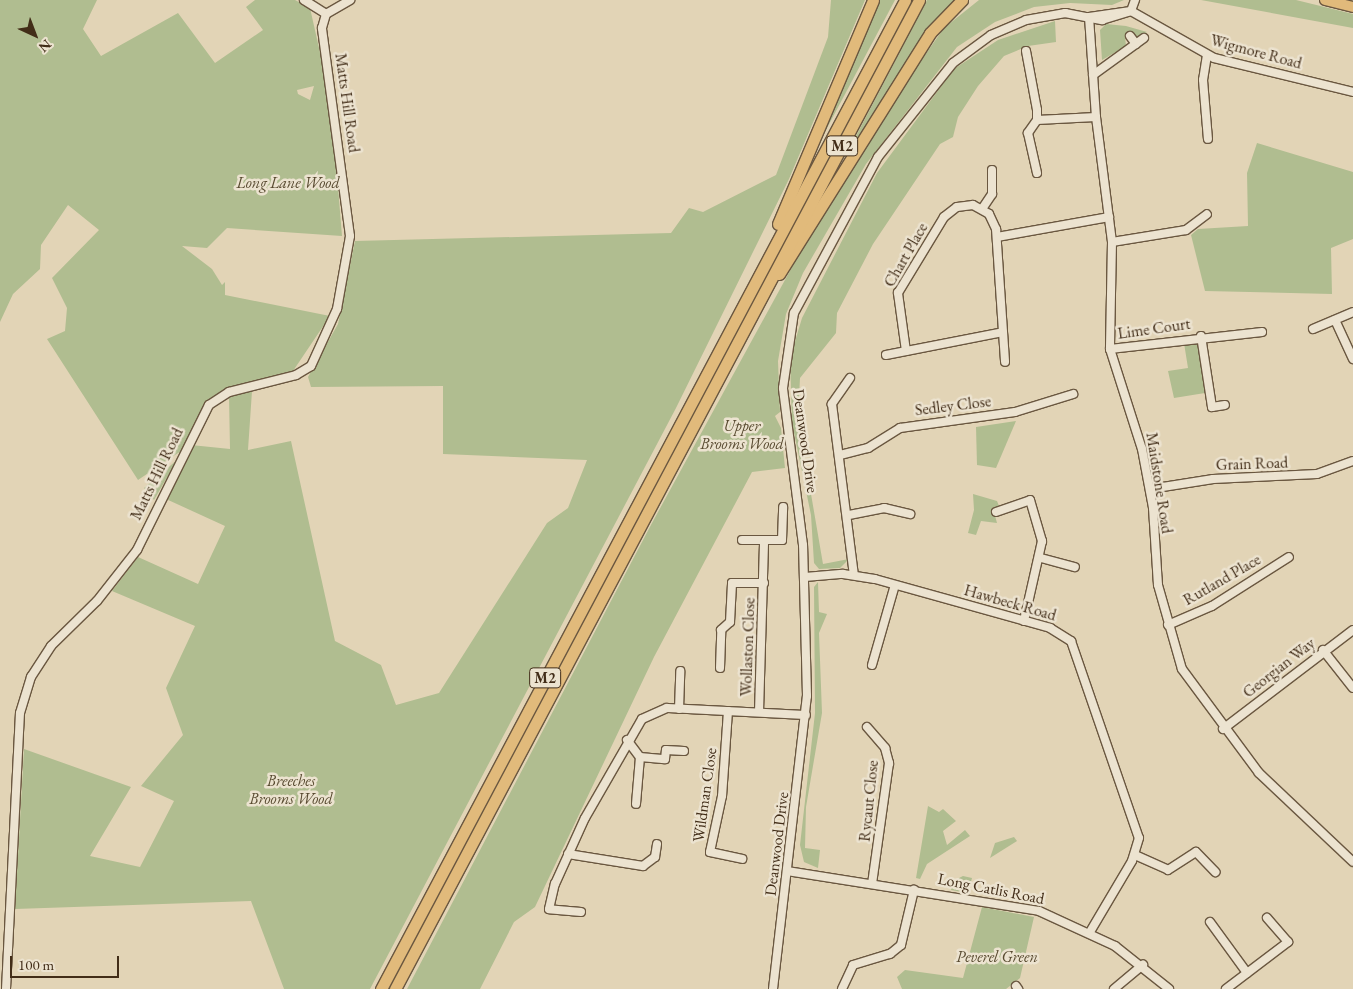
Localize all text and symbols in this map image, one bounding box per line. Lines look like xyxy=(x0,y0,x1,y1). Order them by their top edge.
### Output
north arrow xyxy=(10,10,60,60)
street label: Wigmore Road xyxy=(1208,31,1304,73)
text: N xyxy=(35,36,56,56)
street label: Matts Hill Road xyxy=(331,52,363,154)
road number: M2 xyxy=(826,134,858,158)
park label: Long Lane Wood xyxy=(236,173,340,193)
street label: Chart Place xyxy=(880,219,932,291)
street label: Lime Court xyxy=(1116,314,1192,344)
street label: Deanwood Drive xyxy=(788,388,822,494)
street label: Sedley Close xyxy=(914,392,992,420)
park label: Upper Brooms Wood xyxy=(700,416,784,454)
street label: Matts Hill Road xyxy=(126,425,188,523)
street label: Maidstone Road xyxy=(1142,431,1176,535)
street label: Grain Road xyxy=(1215,453,1289,475)
street label: Rutland Place xyxy=(1180,550,1264,610)
street label: Hawbeck Road xyxy=(962,581,1058,625)
street label: Wollaston Close xyxy=(737,597,759,697)
street label: Georgian Way xyxy=(1239,634,1319,702)
road number: M2 xyxy=(529,666,561,690)
street label: Wildman Close xyxy=(689,747,721,843)
street label: Rycaut Close xyxy=(855,759,883,843)
park label: Breeches Brooms Wood xyxy=(249,771,333,809)
street label: Deanwood Drive xyxy=(761,791,793,897)
street label: Long Catlis Road xyxy=(936,869,1046,909)
scale bar xyxy=(12,946,121,978)
park label: Peverel Green xyxy=(956,947,1038,967)
text: 100 m xyxy=(18,955,54,974)

